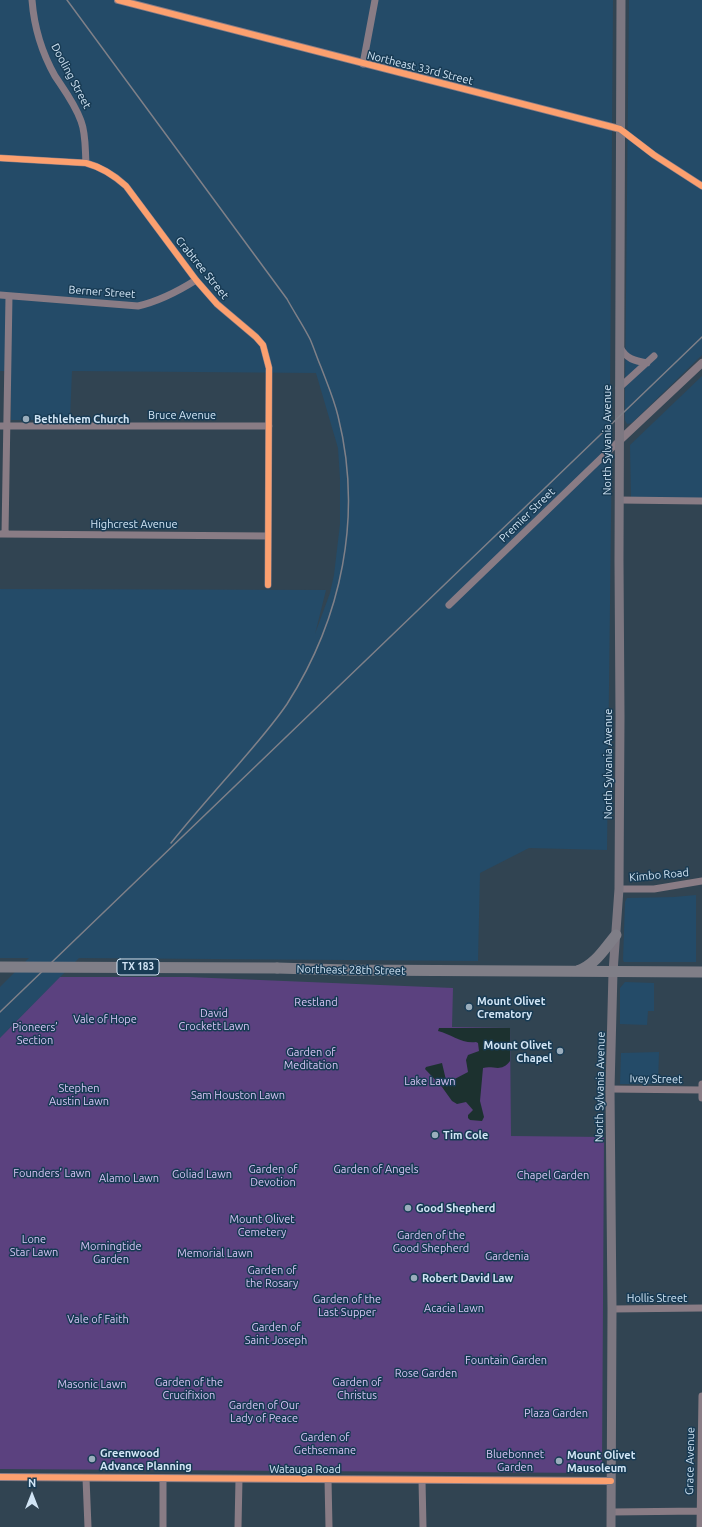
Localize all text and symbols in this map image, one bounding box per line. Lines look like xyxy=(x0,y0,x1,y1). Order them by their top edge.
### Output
street label: Dooling Street xyxy=(48,41,94,111)
street label: Northeast 33rd Street xyxy=(366,48,474,88)
street label: Crabtree Street xyxy=(173,234,231,302)
street label: Berner Street xyxy=(68,283,136,301)
street label: North Sylvania Avenue xyxy=(600,385,614,495)
street label: Bruce Avenue xyxy=(148,408,216,422)
place label: Bethlehem Church xyxy=(34,412,130,426)
marker: Bethlehem Church xyxy=(21,414,31,424)
street label: Premier Street xyxy=(496,485,558,545)
street label: Highcrest Avenue xyxy=(91,517,177,531)
street label: North Sylvania Avenue xyxy=(601,709,615,819)
street label: Kimbo Road xyxy=(629,866,689,884)
road number: TX 183 xyxy=(117,959,159,975)
street label: Northeast 28th Street xyxy=(297,962,405,978)
place label: Mount Olivet Crematory xyxy=(477,994,545,1020)
park label: Restland xyxy=(294,995,338,1009)
marker: Mount Olivet Crematory xyxy=(464,1002,474,1012)
park label: David Crockett Lawn xyxy=(178,1006,250,1032)
park label: Vale of Hope xyxy=(73,1012,137,1026)
park label: Pioneers’ Section xyxy=(12,1020,58,1046)
street label: North Sylvania Avenue xyxy=(592,1032,608,1142)
place label: Mount Olivet Chapel xyxy=(484,1038,552,1064)
park label: Garden of Meditation xyxy=(284,1045,338,1071)
marker: Mount Olivet Chapel xyxy=(555,1046,565,1056)
street label: Ivey Street xyxy=(630,1072,682,1086)
park label: Lake Lawn xyxy=(404,1074,456,1088)
park label: Stephen Austin Lawn xyxy=(49,1081,109,1107)
park label: Sam Houston Lawn xyxy=(191,1088,285,1102)
place label: Tim Cole xyxy=(443,1128,488,1142)
marker: Tim Cole xyxy=(430,1130,440,1140)
park label: Garden of Devotion xyxy=(248,1162,298,1188)
park label: Garden of Angels xyxy=(333,1162,419,1176)
park label: Founders’ Lawn xyxy=(13,1166,91,1180)
park label: Goliad Lawn xyxy=(172,1167,232,1181)
park label: Chapel Garden xyxy=(517,1168,589,1182)
park label: Alamo Lawn xyxy=(99,1171,159,1185)
place label: Good Shepherd xyxy=(416,1201,495,1215)
marker: Good Shepherd xyxy=(403,1203,413,1213)
park label: Mount Olivet Cemetery xyxy=(229,1212,295,1238)
park label: Garden of the Good Shepherd xyxy=(393,1228,469,1254)
park label: Lone Star Lawn xyxy=(10,1232,58,1258)
park label: Morningtide Garden xyxy=(80,1239,142,1265)
park label: Memorial Lawn xyxy=(177,1246,253,1260)
park label: Gardenia xyxy=(485,1249,529,1263)
park label: Garden of the Rosary xyxy=(246,1263,298,1289)
place label: Robert David Law xyxy=(422,1271,513,1285)
marker: Robert David Law xyxy=(409,1273,419,1283)
street label: Hollis Street xyxy=(627,1291,687,1305)
park label: Garden of the Last Supper xyxy=(313,1292,381,1318)
park label: Acacia Lawn xyxy=(424,1301,484,1315)
park label: Vale of Faith xyxy=(67,1312,129,1326)
park label: Garden of Saint Joseph xyxy=(245,1320,307,1346)
park label: Fountain Garden xyxy=(465,1353,547,1367)
park label: Rose Garden xyxy=(395,1366,457,1380)
park label: Garden of the Crucifixion xyxy=(155,1375,223,1401)
park label: Garden of Christus xyxy=(332,1375,382,1401)
park label: Masonic Lawn xyxy=(57,1377,127,1391)
park label: Garden of Our Lady of Peace xyxy=(229,1398,299,1424)
park label: Plaza Garden xyxy=(524,1406,588,1420)
street label: Grace Avenue xyxy=(683,1427,697,1495)
park label: Garden of Gethsemane xyxy=(294,1430,356,1456)
place label: Greenwood Advance Planning xyxy=(100,1446,192,1472)
park label: Bluebonnet Garden xyxy=(486,1447,544,1473)
place label: Mount Olivet Mausoleum xyxy=(567,1448,635,1474)
marker: Greenwood Advance Planning xyxy=(87,1454,97,1464)
marker: Mount Olivet Mausoleum xyxy=(554,1456,564,1466)
street label: Watauga Road xyxy=(269,1462,341,1476)
north arrow xyxy=(12,1475,52,1515)
text: N xyxy=(28,1477,36,1489)

